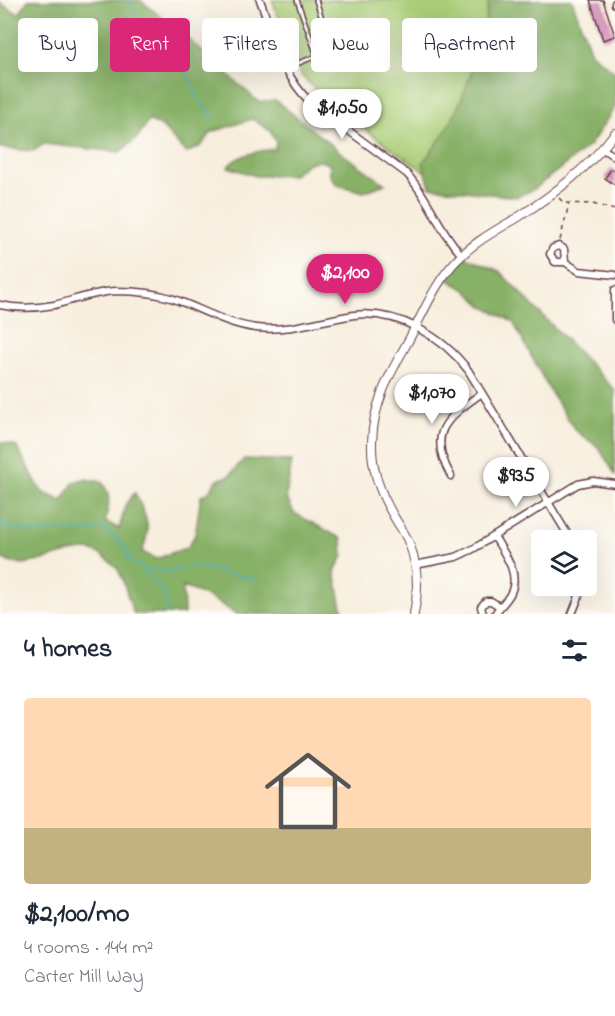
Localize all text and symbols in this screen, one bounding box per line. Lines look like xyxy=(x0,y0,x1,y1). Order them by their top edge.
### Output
chip: Buy xyxy=(18,18,98,72)
chip: Rent xyxy=(110,18,190,72)
chip: Filters xyxy=(202,18,299,72)
chip: New xyxy=(311,18,390,72)
chip: Apartment xyxy=(402,18,537,72)
pin: $1,050 xyxy=(293,89,391,140)
text: $1,050 xyxy=(317,94,367,123)
pin: $2,100 xyxy=(296,254,394,305)
text: $2,100 xyxy=(320,259,370,288)
pin: $1,070 xyxy=(383,374,481,425)
text: $1,070 xyxy=(408,379,456,408)
pin: $935 xyxy=(480,457,552,508)
text: $935 xyxy=(497,462,535,491)
map controls xyxy=(531,530,597,596)
button: layers xyxy=(531,530,597,596)
text: 4 homes xyxy=(24,631,112,669)
icon: filters xyxy=(558,634,591,667)
icon: home xyxy=(254,737,362,845)
text: $2,100/mo xyxy=(24,896,130,934)
text: 4 rooms · 144 m² xyxy=(24,934,154,963)
text: Carter Mill Way xyxy=(24,963,144,992)

